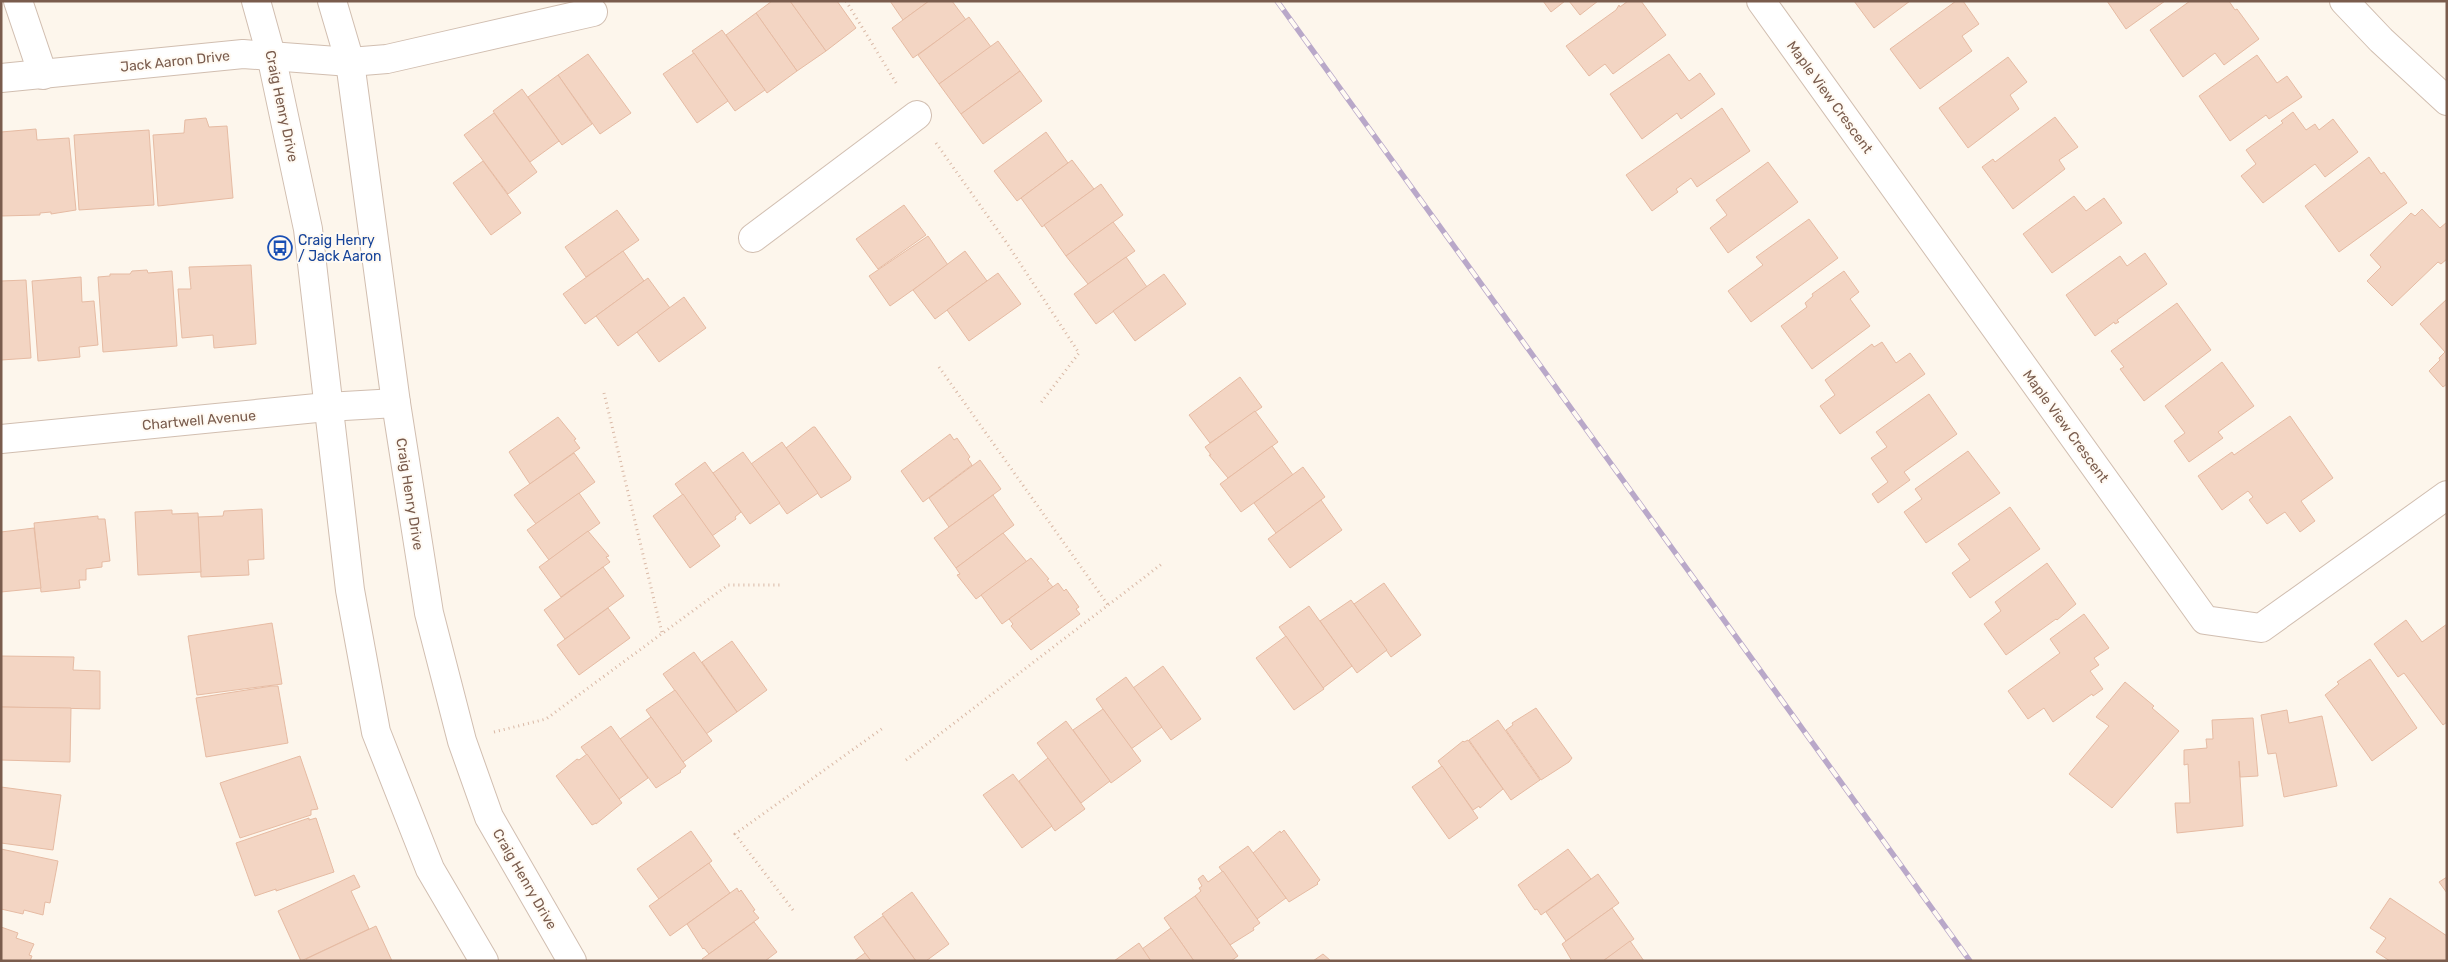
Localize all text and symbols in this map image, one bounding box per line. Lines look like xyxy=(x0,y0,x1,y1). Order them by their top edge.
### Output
street label: Maple View Crescent xyxy=(1783,38,1876,157)
street label: Jack Aaron Drive xyxy=(119,47,231,76)
street label: Craig Henry Drive xyxy=(261,49,302,164)
place label: Craig Henry / Jack Aaron xyxy=(298,232,381,265)
bus stop icon: Craig Henry / Jack Aaron xyxy=(267,235,293,261)
street label: Maple View Crescent xyxy=(2019,367,2112,486)
street label: Chartwell Avenue xyxy=(141,407,257,434)
street label: Craig Henry Drive xyxy=(392,437,427,552)
street label: Craig Henry Drive xyxy=(489,826,560,933)

